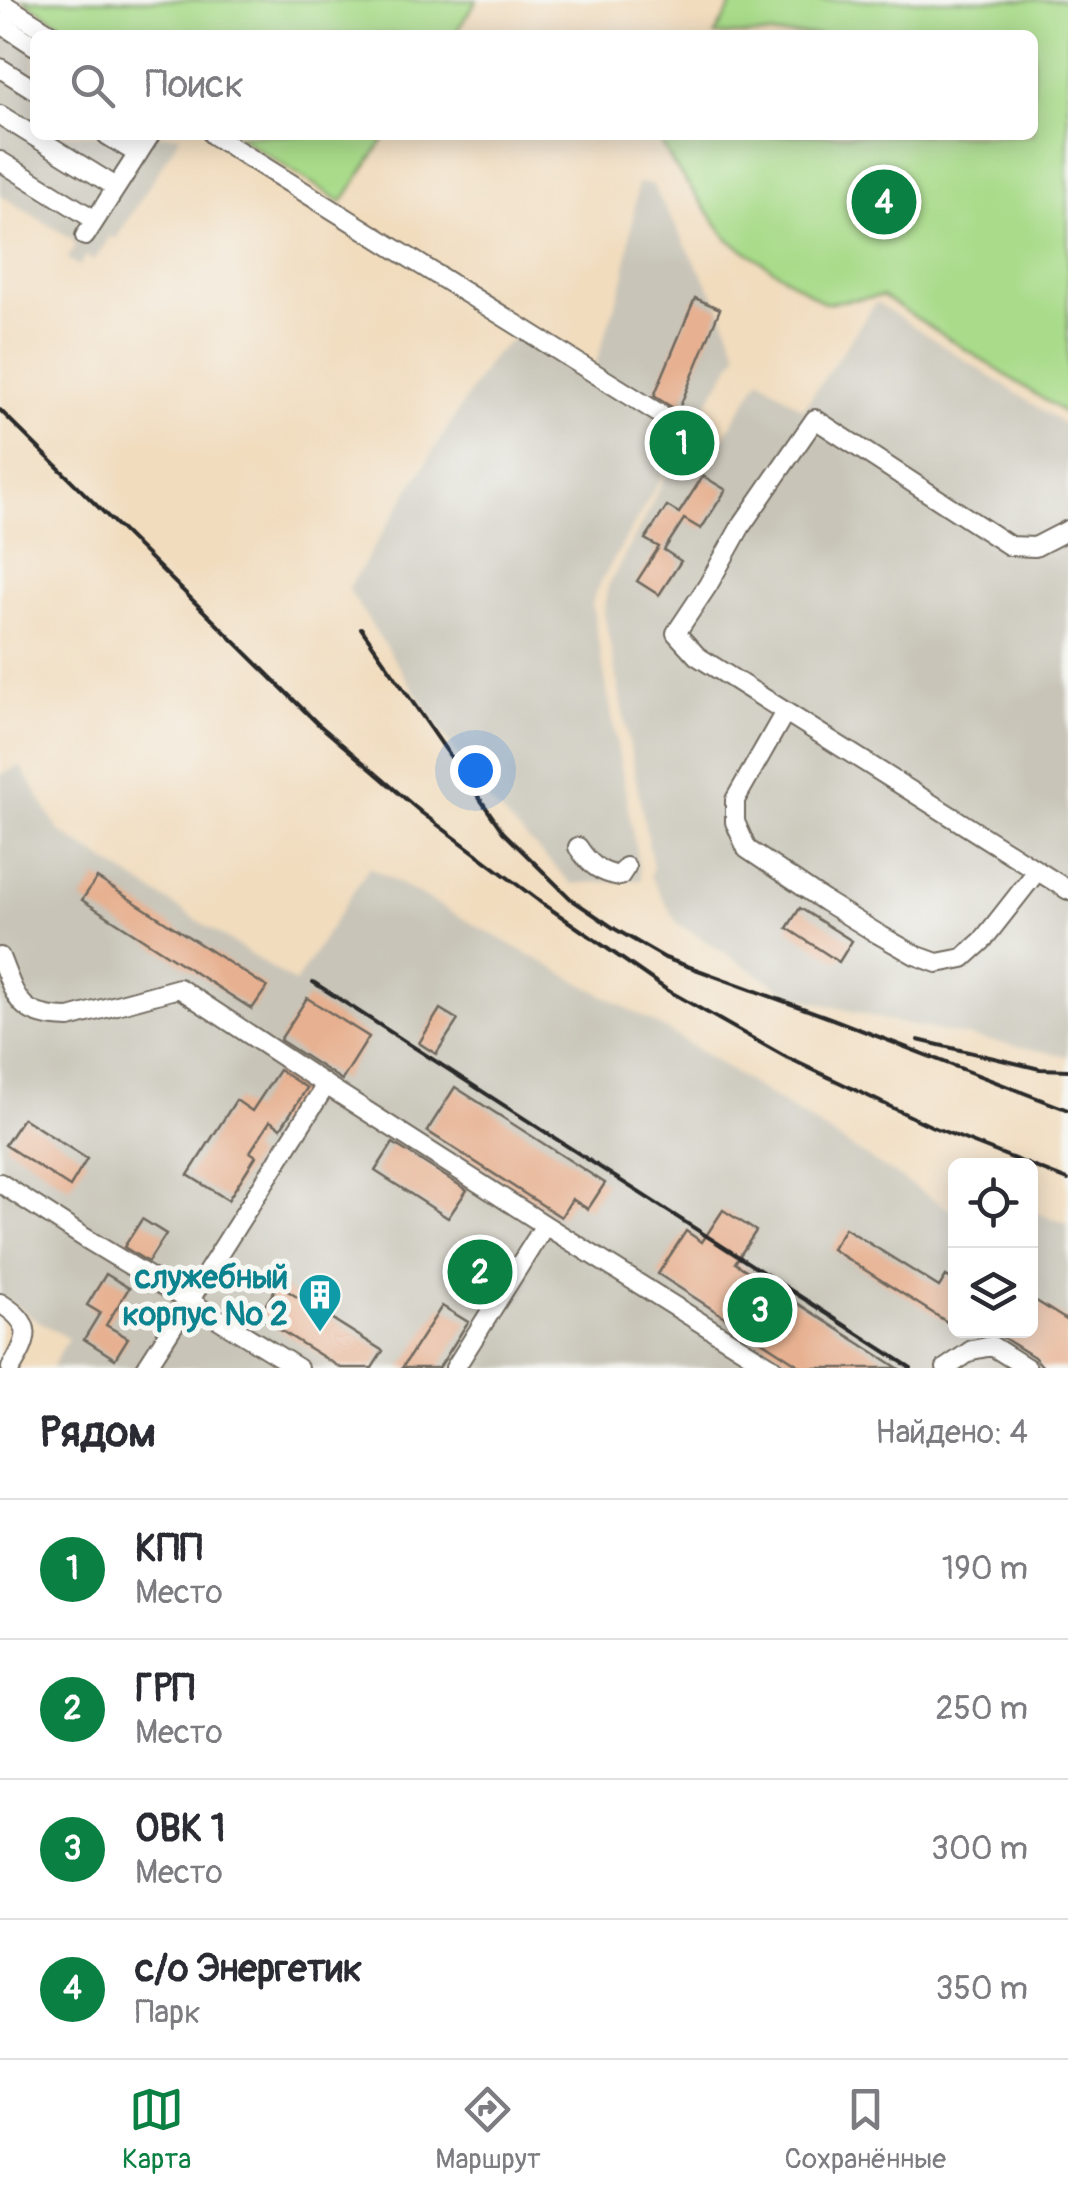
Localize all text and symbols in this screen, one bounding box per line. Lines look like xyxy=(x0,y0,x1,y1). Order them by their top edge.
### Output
search box xyxy=(30,30,1038,140)
icon: search xyxy=(65,58,120,113)
text: Поиск xyxy=(145,61,244,109)
pin: 4 xyxy=(852,164,916,240)
pin: 1 xyxy=(650,406,714,480)
your location xyxy=(450,745,501,796)
map controls xyxy=(948,1158,1038,1338)
button: locate xyxy=(948,1158,1038,1248)
pin: 2 xyxy=(448,1234,512,1310)
button: layers xyxy=(948,1248,1038,1338)
place label: служебный корпус № 2 xyxy=(122,1258,288,1335)
building icon: служебный корпус № 2 xyxy=(297,1272,343,1333)
pin: 3 xyxy=(728,1272,792,1348)
text: Рядом xyxy=(40,1407,156,1459)
text: Найдено: 4 xyxy=(875,1413,1028,1453)
text: КПП xyxy=(135,1525,202,1573)
text: 1 xyxy=(66,1549,79,1589)
text: 190 m xyxy=(942,1549,1028,1589)
text: Место xyxy=(135,1573,223,1613)
text: ГРП xyxy=(135,1665,195,1713)
text: 2 xyxy=(64,1689,81,1729)
text: 250 m xyxy=(936,1689,1028,1729)
text: Место xyxy=(135,1713,223,1753)
text: ОВК 1 xyxy=(135,1805,226,1853)
text: 3 xyxy=(64,1829,81,1869)
text: 300 m xyxy=(931,1829,1028,1869)
text: Место xyxy=(135,1853,223,1893)
text: с/о Энергетик xyxy=(135,1945,362,1993)
text: 4 xyxy=(63,1969,82,2009)
text: 350 m xyxy=(936,1969,1028,2009)
text: Парк xyxy=(135,1993,201,2033)
tab: Карта xyxy=(122,2082,191,2177)
tab: Маршрут xyxy=(435,2082,541,2177)
tab: Сохранённые xyxy=(785,2082,946,2177)

